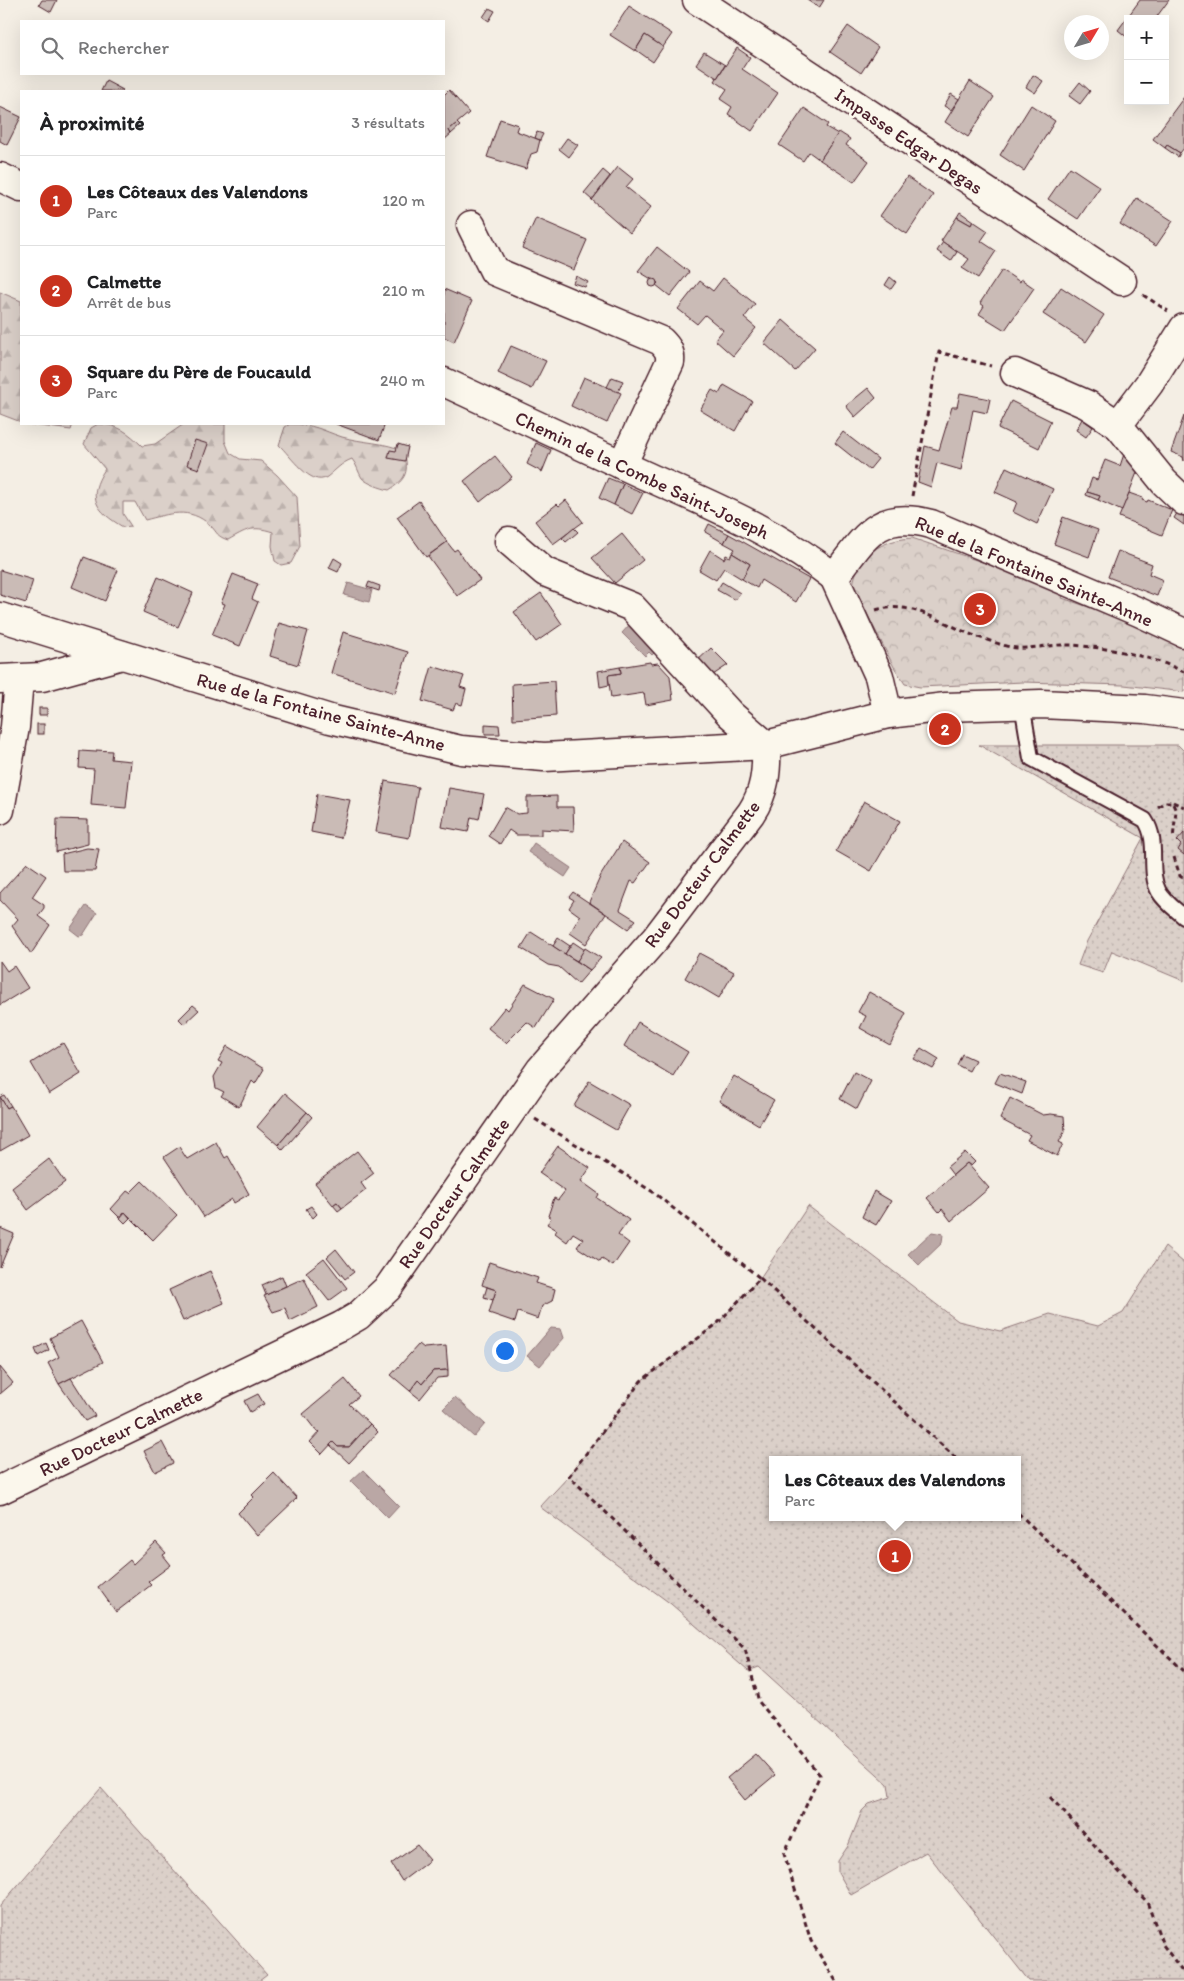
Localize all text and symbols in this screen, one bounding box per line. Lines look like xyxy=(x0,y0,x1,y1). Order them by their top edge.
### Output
north arrow xyxy=(1064,15,1109,60)
map controls xyxy=(1124,15,1169,105)
button: + xyxy=(1124,15,1169,60)
search box xyxy=(20,20,445,75)
icon: search xyxy=(38,34,66,62)
text: Rechercher xyxy=(78,36,169,59)
button: − xyxy=(1124,60,1169,105)
street label: Impasse Edgar Degas xyxy=(830,83,988,199)
text: À proximité xyxy=(40,110,145,135)
text: 3 résultats xyxy=(351,113,425,132)
text: Les Côteaux des Valendons xyxy=(87,180,308,203)
text: 1 xyxy=(52,191,60,210)
text: 120 m xyxy=(382,191,425,210)
text: Parc xyxy=(87,203,118,222)
text: Calmette xyxy=(87,270,162,293)
text: 2 xyxy=(52,281,60,300)
text: 210 m xyxy=(382,281,425,300)
text: Arrêt de bus xyxy=(87,293,171,312)
text: Square du Père de Foucauld xyxy=(87,360,311,383)
text: 3 xyxy=(52,371,60,390)
text: 240 m xyxy=(380,371,425,390)
text: Parc xyxy=(87,383,118,402)
street label: Chemin de la Combe Saint-Joseph xyxy=(511,406,773,544)
street label: Rue de la Fontaine Sainte-Anne xyxy=(911,510,1157,632)
pin: 3 xyxy=(964,590,996,628)
street label: Rue de la Fontaine Sainte-Anne xyxy=(194,668,448,756)
pin: 2 xyxy=(929,710,961,748)
street label: Rue Docteur Calmette xyxy=(639,796,765,952)
street label: Rue Docteur Calmette xyxy=(393,1113,515,1273)
your location xyxy=(492,1338,518,1364)
street label: Rue Docteur Calmette xyxy=(36,1383,206,1481)
popup xyxy=(769,1456,1021,1521)
text: Les Côteaux des Valendons xyxy=(784,1468,1006,1491)
text: Parc xyxy=(784,1491,815,1510)
pin: 1 xyxy=(879,1537,911,1575)

